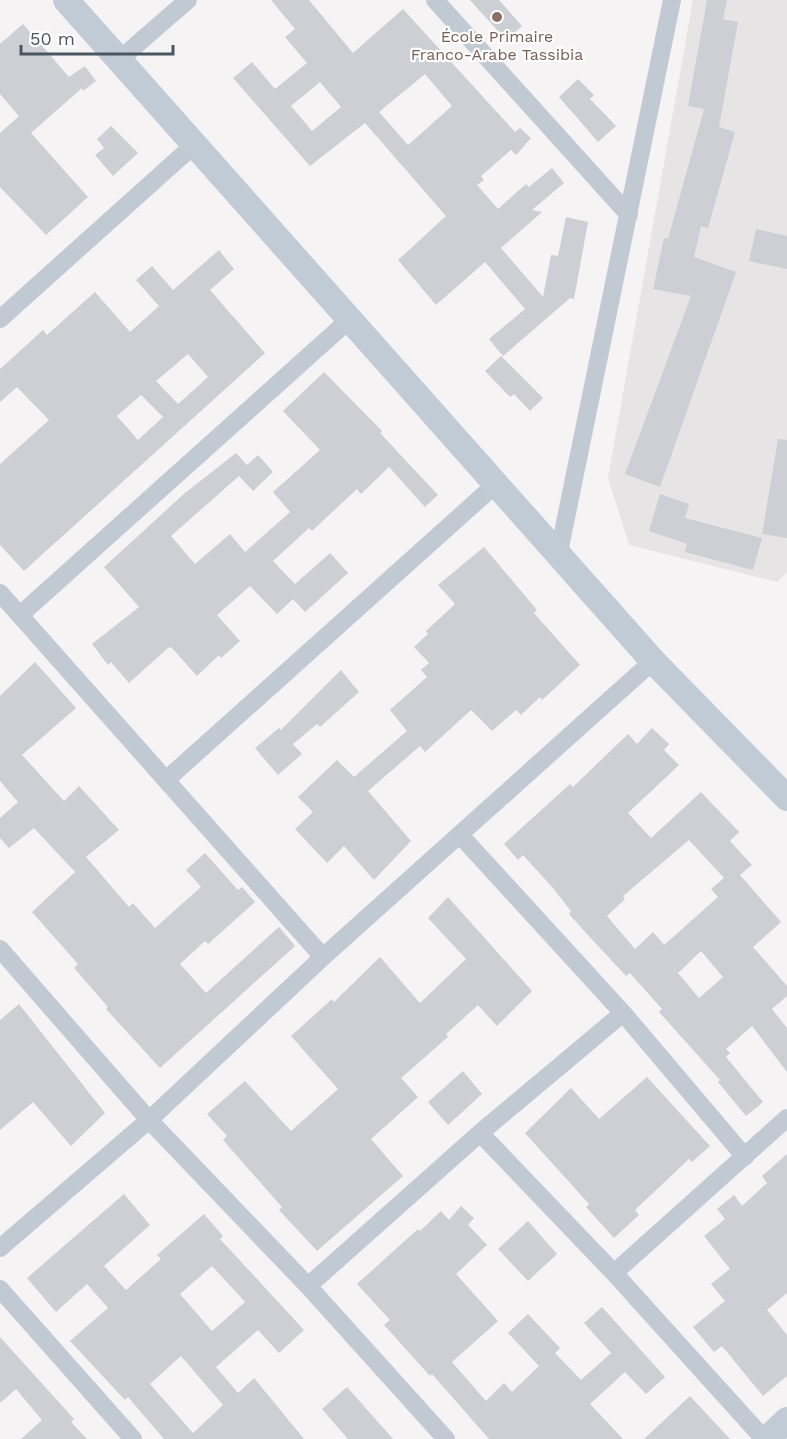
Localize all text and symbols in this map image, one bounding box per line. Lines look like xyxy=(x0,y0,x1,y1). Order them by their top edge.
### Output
marker: École Primaire Franco-Arabe Tassibia xyxy=(490,10,504,24)
scale bar xyxy=(21,18,172,56)
place label: École Primaire Franco-Arabe Tassibia xyxy=(411,27,583,64)
text: 50 m xyxy=(30,28,75,49)

